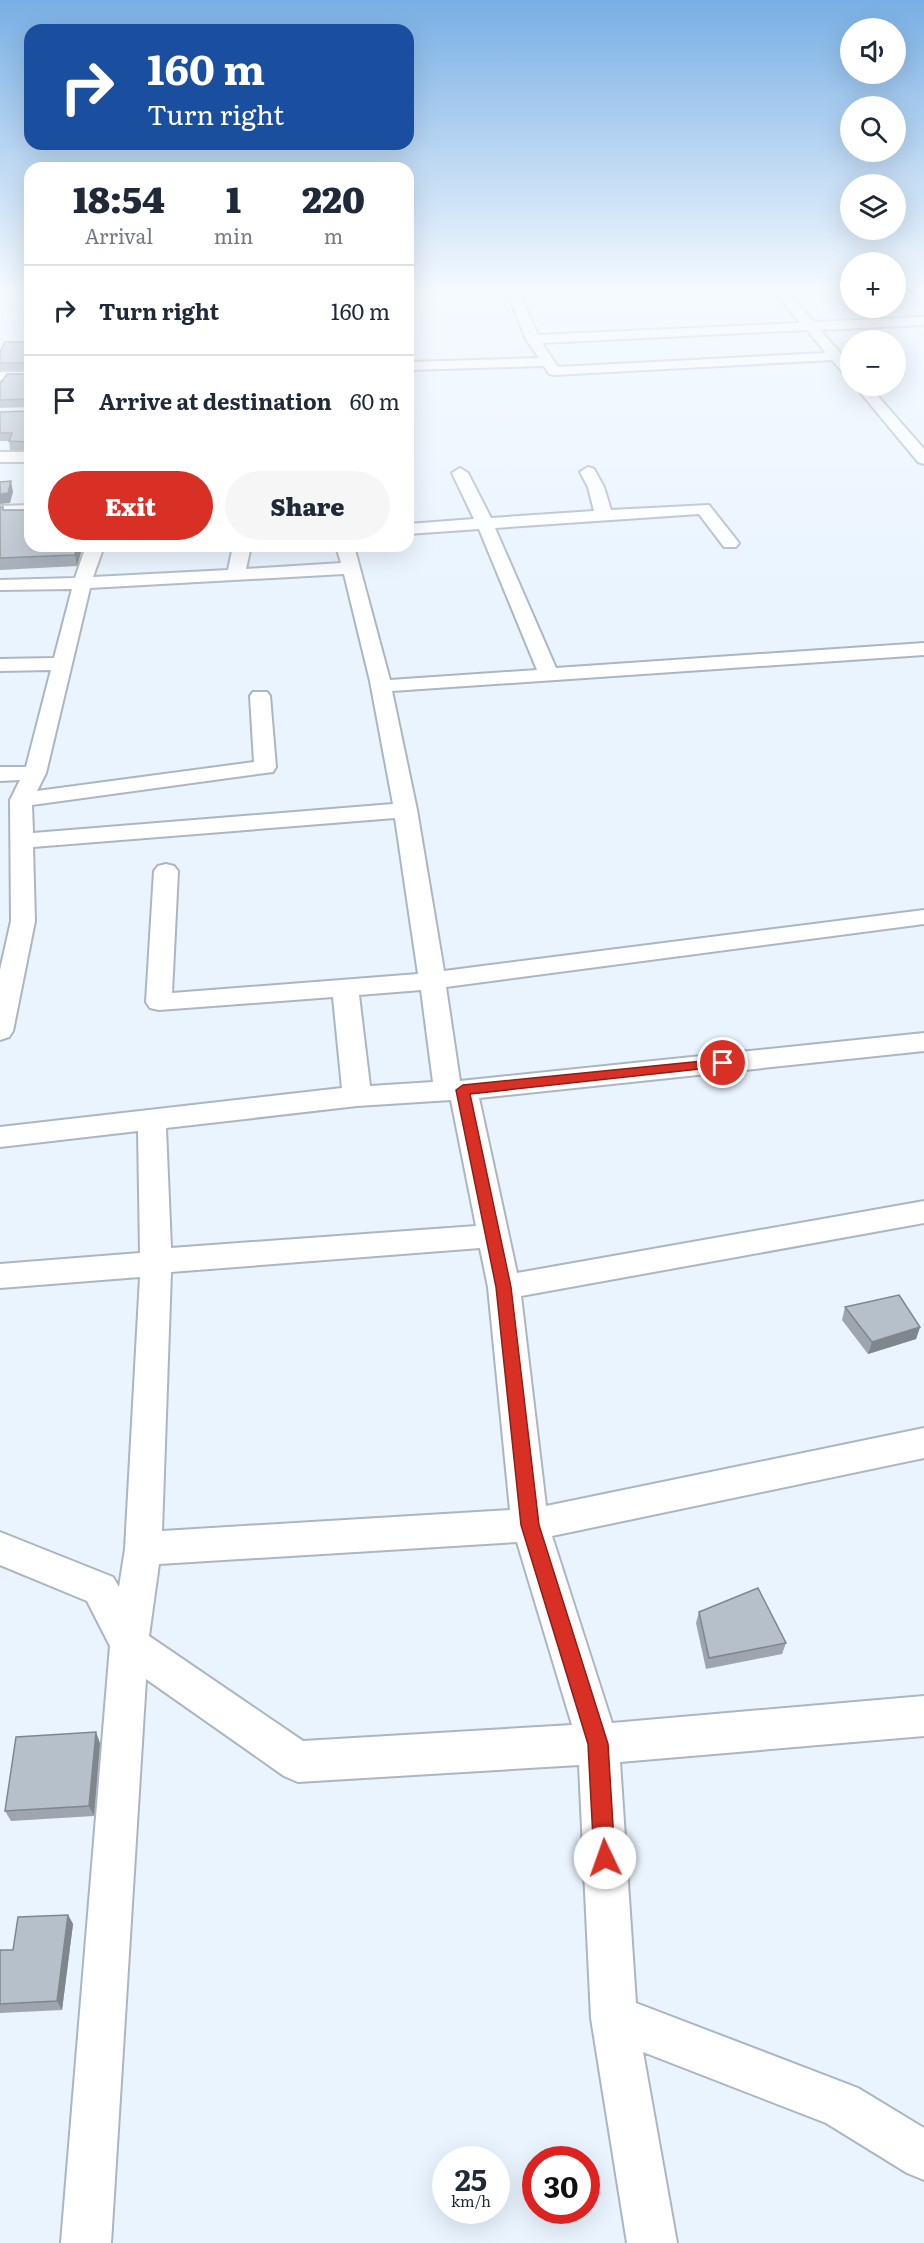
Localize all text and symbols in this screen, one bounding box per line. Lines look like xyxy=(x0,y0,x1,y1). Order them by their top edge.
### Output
map controls xyxy=(840,18,906,396)
button: sound xyxy=(840,18,906,84)
text: 160 m xyxy=(147,36,265,98)
icon: right xyxy=(48,48,126,126)
text: Turn right xyxy=(147,93,284,133)
button: search xyxy=(840,96,906,162)
text: 18:54 xyxy=(73,171,165,224)
text: 1 xyxy=(226,171,241,224)
text: 220 xyxy=(302,171,365,224)
button: layers xyxy=(840,174,906,240)
text: Arrival xyxy=(85,220,153,250)
text: min xyxy=(214,220,253,250)
text: m xyxy=(324,220,343,250)
button: + xyxy=(840,252,906,318)
icon: right xyxy=(48,294,81,327)
text: Turn right xyxy=(99,294,219,327)
text: 160 m xyxy=(331,294,390,327)
button: − xyxy=(840,330,906,396)
icon: arrive xyxy=(48,384,81,417)
text: Arrive at destination xyxy=(99,384,332,417)
text: 60 m xyxy=(350,384,400,417)
button: Exit xyxy=(48,471,213,540)
button: Share xyxy=(225,471,390,540)
pin xyxy=(697,1037,748,1088)
icon: arrive xyxy=(706,1046,739,1079)
position arrow xyxy=(573,1826,637,1890)
speed limit sign: 30 xyxy=(522,2146,600,2224)
text: 25 xyxy=(455,2156,487,2200)
text: km/h xyxy=(451,2189,491,2212)

